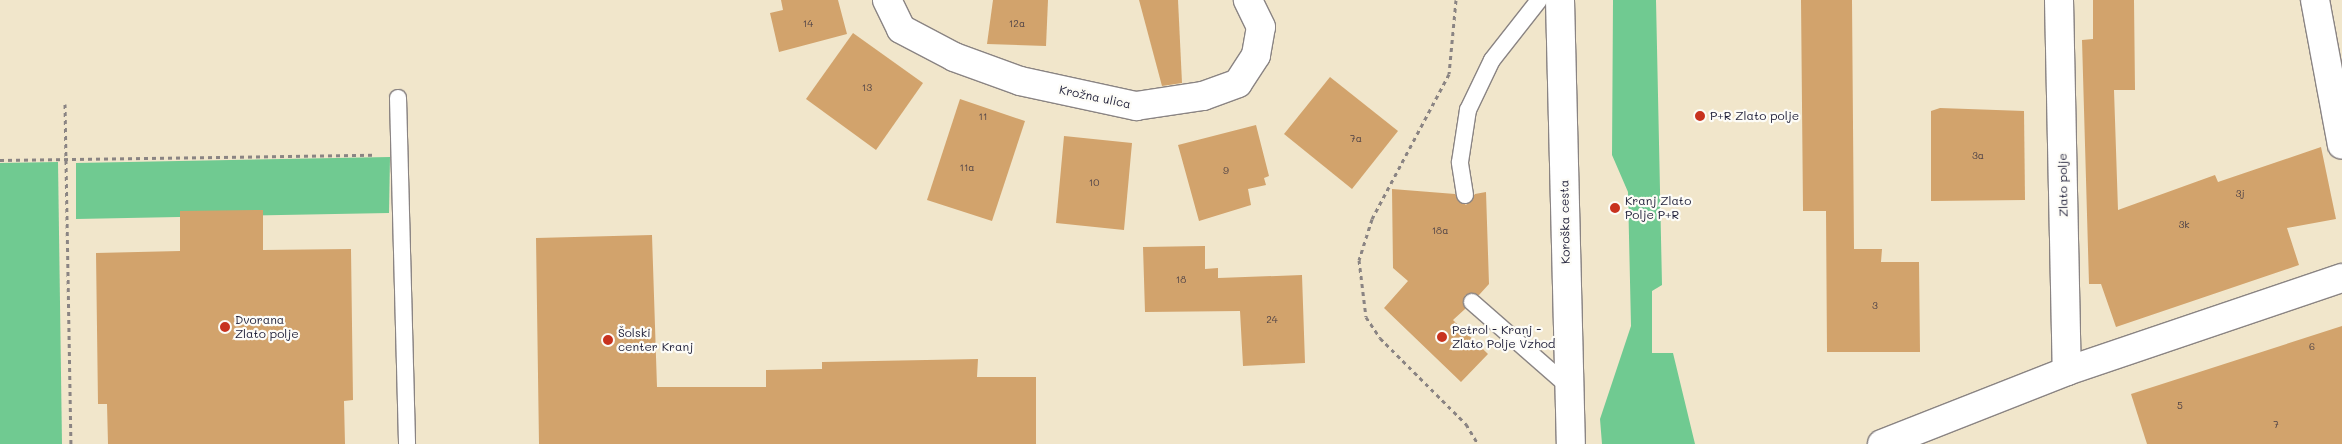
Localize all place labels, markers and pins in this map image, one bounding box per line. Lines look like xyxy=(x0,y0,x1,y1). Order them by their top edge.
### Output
place label: P+R Zlato polje xyxy=(1710,109,1799,123)
marker: P+R Zlato polje xyxy=(1694,110,1706,122)
place label: Kranj Zlato Polje P+R xyxy=(1625,194,1691,222)
marker: Kranj Zlato Polje P+R xyxy=(1609,202,1621,214)
place label: Dvorana Zlato polje xyxy=(235,313,299,341)
marker: Dvorana Zlato polje xyxy=(219,321,231,333)
place label: Petrol - Kranj - Zlato Polje Vzhod xyxy=(1452,323,1555,351)
place label: Šolski center Kranj xyxy=(618,326,693,354)
marker: Petrol - Kranj - Zlato Polje Vzhod xyxy=(1436,331,1448,343)
marker: Šolski center Kranj xyxy=(602,334,614,346)

